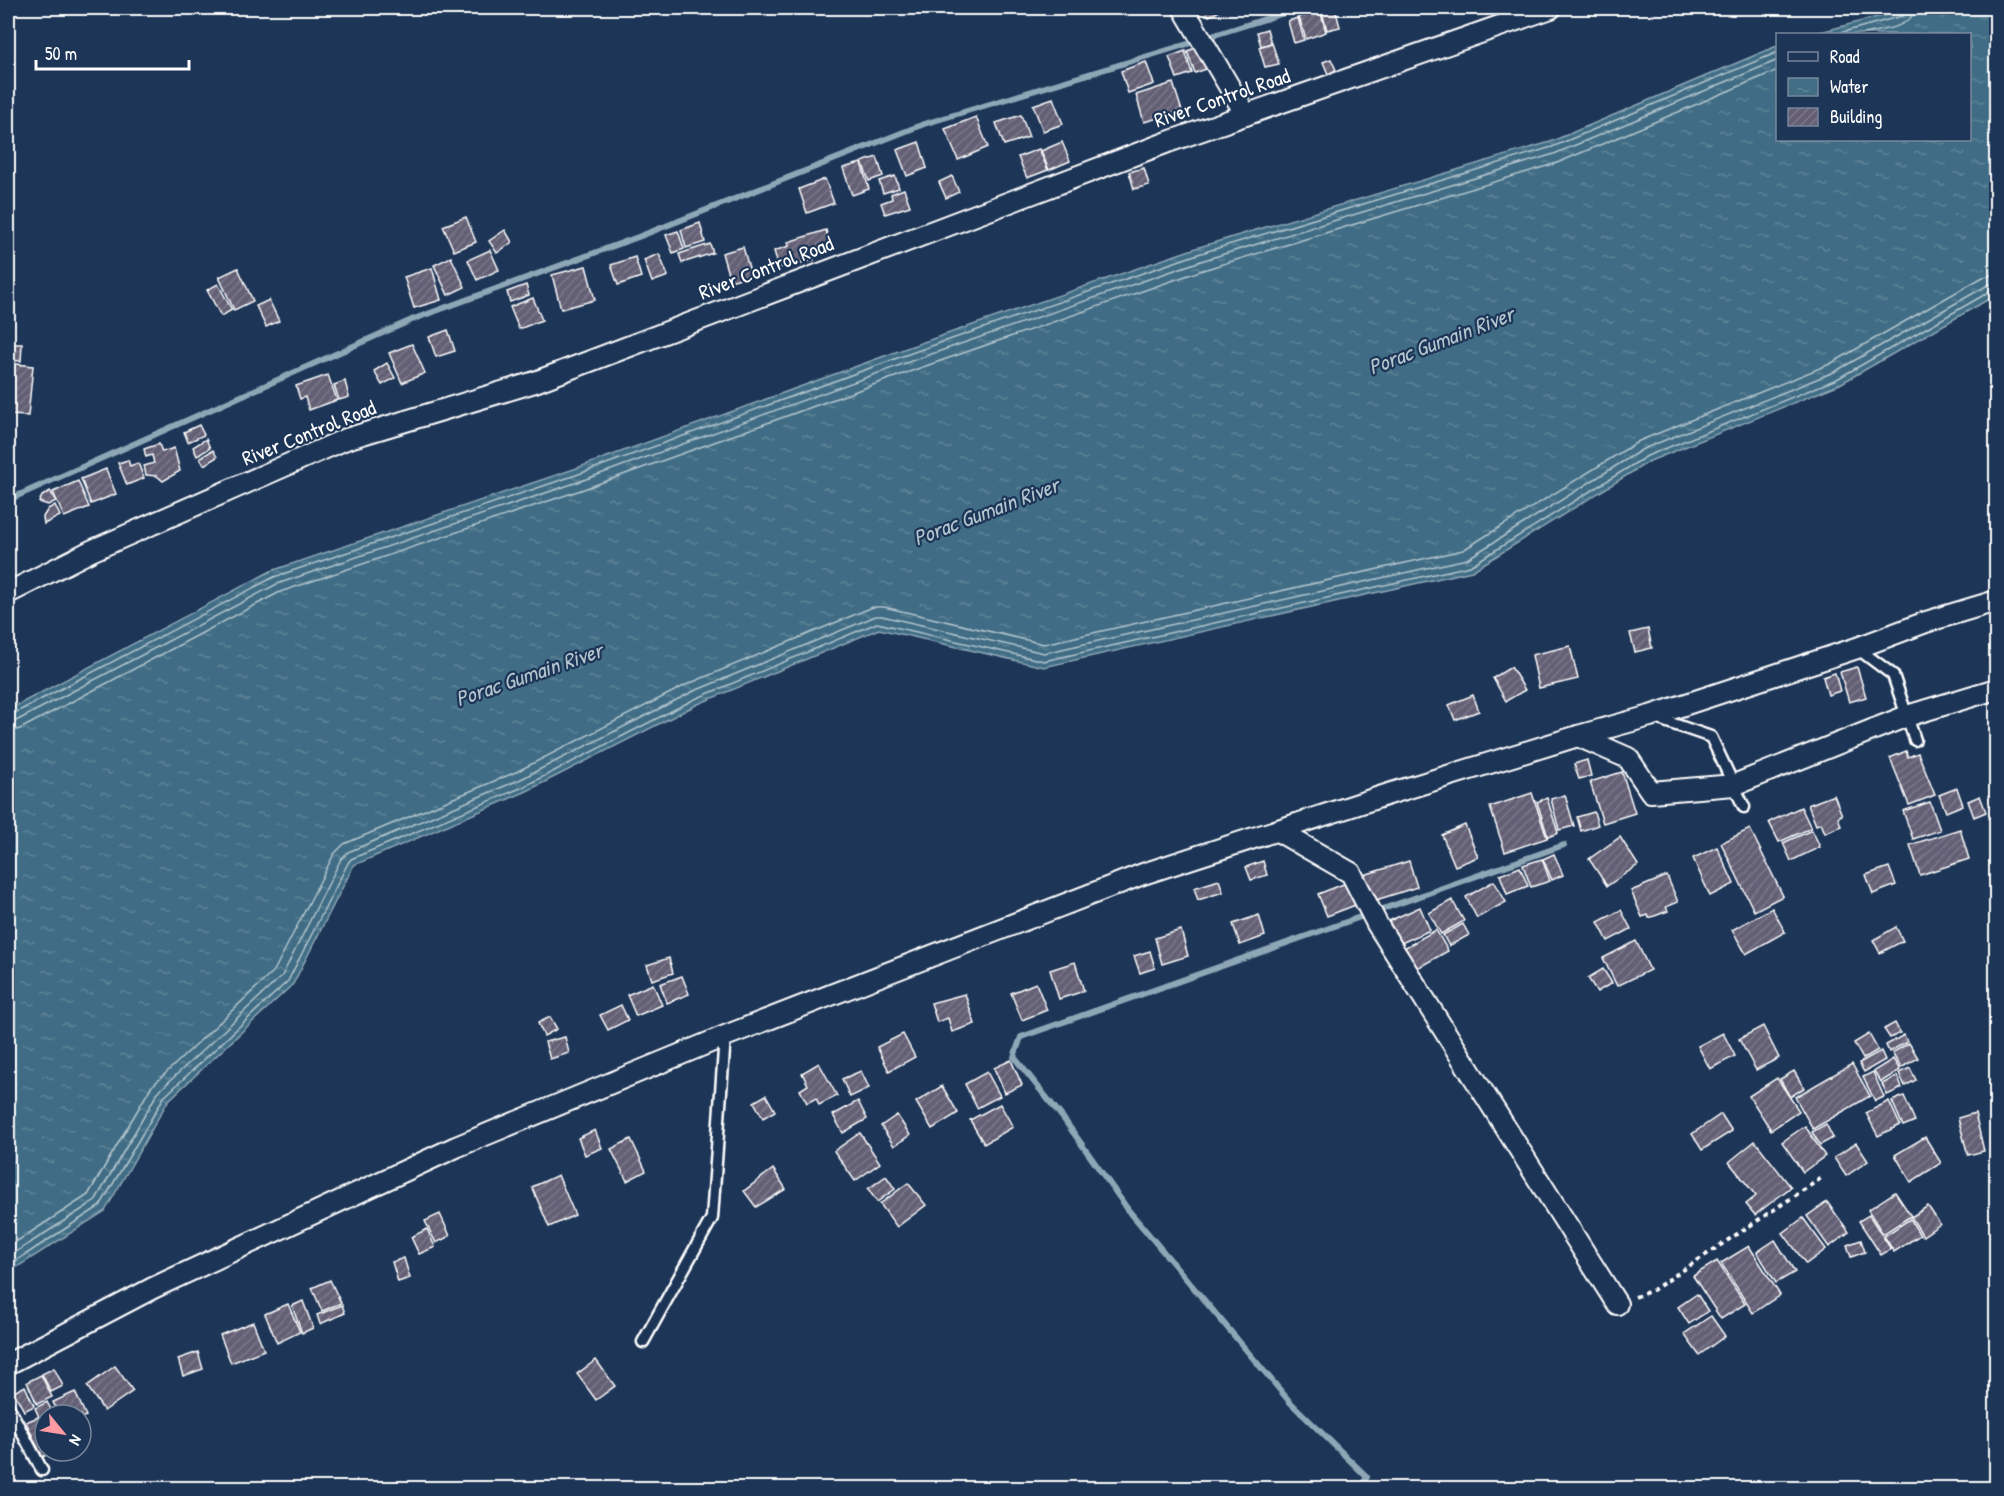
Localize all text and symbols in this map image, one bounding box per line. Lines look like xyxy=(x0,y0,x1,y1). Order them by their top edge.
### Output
scale bar xyxy=(36,33,189,71)
legend xyxy=(1776,33,1971,141)
text: 50 m xyxy=(45,41,77,66)
text: Road xyxy=(1830,44,1860,69)
street label: River Control Road xyxy=(1150,61,1294,134)
text: Water xyxy=(1830,74,1868,99)
text: Building xyxy=(1830,104,1882,129)
street label: River Control Road xyxy=(694,229,837,307)
water label: Porac Gumain River xyxy=(1364,298,1521,382)
street label: River Control Road xyxy=(238,392,380,473)
water label: Porac Gumain River xyxy=(909,469,1066,553)
water label: Porac Gumain River xyxy=(451,634,609,713)
north arrow xyxy=(33,1403,93,1463)
text: N xyxy=(64,1431,88,1450)

